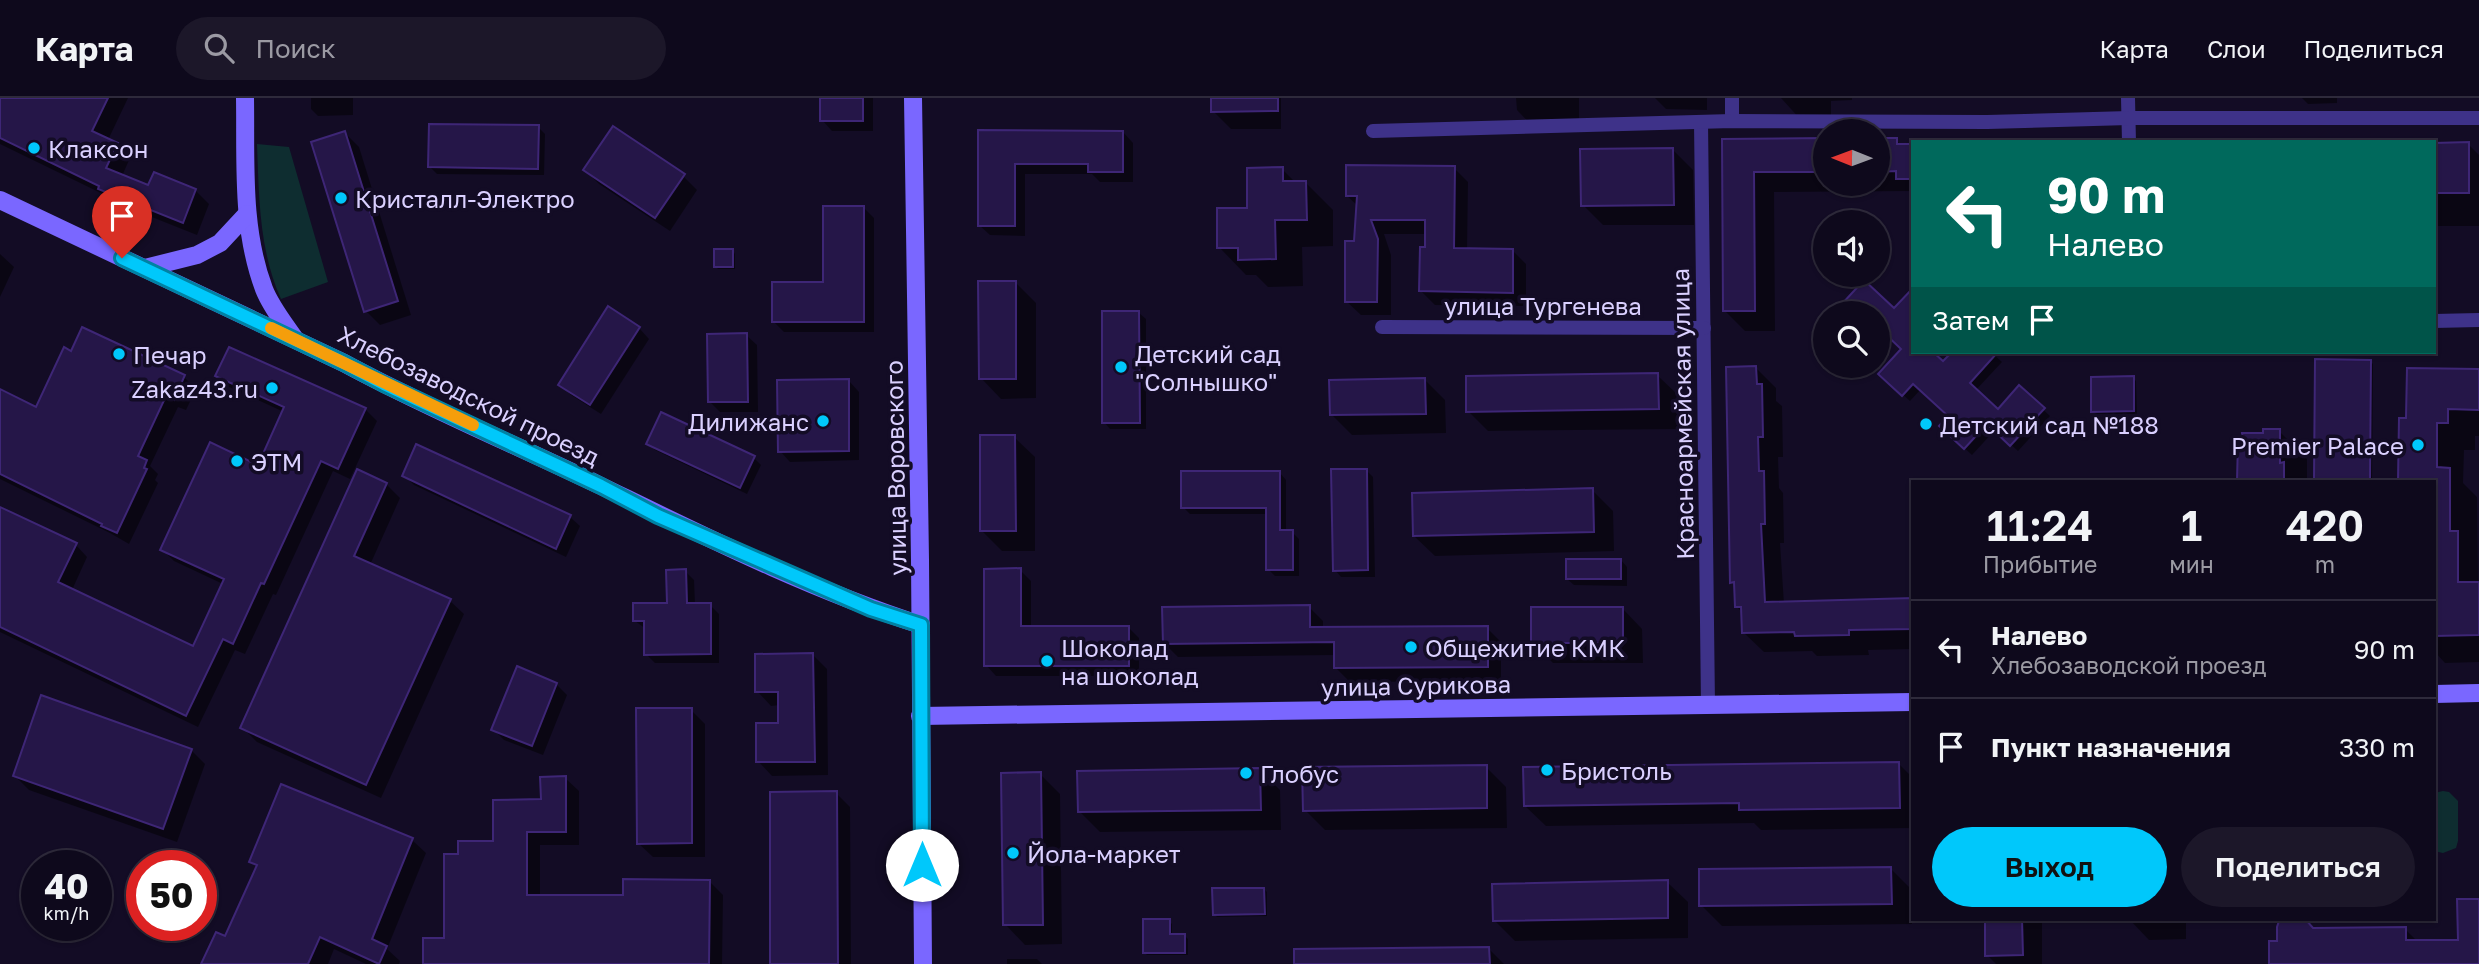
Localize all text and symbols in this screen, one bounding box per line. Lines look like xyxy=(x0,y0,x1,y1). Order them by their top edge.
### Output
search box xyxy=(176,17,666,80)
text: Карта xyxy=(35,29,134,68)
icon: search xyxy=(200,29,238,67)
text: Поиск xyxy=(256,33,336,64)
text: Карта xyxy=(2099,34,2169,63)
text: Слои xyxy=(2207,34,2266,63)
text: Поделиться xyxy=(2304,34,2444,63)
north arrow xyxy=(1813,119,1890,196)
map controls xyxy=(1813,119,1890,378)
place label: Клаксон xyxy=(48,134,148,163)
marker: Клаксон xyxy=(26,140,42,156)
text: 90 m xyxy=(2047,165,2165,224)
icon: left xyxy=(1932,168,2023,259)
place label: Кристалл-Электро xyxy=(355,184,575,213)
pin xyxy=(92,186,152,258)
marker: Кристалл-Электро xyxy=(333,190,349,206)
icon: arrive xyxy=(103,197,141,235)
button: sound xyxy=(1813,210,1890,287)
text: Налево xyxy=(2047,225,2164,263)
street label: Красноармейская улица xyxy=(1665,268,1699,560)
street label: улица Тургенева xyxy=(1444,291,1642,320)
button: search xyxy=(1813,301,1890,378)
icon: arrive xyxy=(2023,301,2061,339)
text: Затем xyxy=(1932,305,2009,336)
street label: Хлебозаводской проезд xyxy=(333,319,605,471)
place label: Детский сад "Солнышко" xyxy=(1135,339,1281,396)
place label: Печар xyxy=(133,340,207,369)
marker: Печар xyxy=(111,346,127,362)
marker: Детский сад "Солнышко" xyxy=(1113,359,1129,375)
street label: улица Воровского xyxy=(879,360,911,576)
place label: Zakaz43.ru xyxy=(131,374,258,403)
marker: Zakaz43.ru xyxy=(264,380,280,396)
place label: Дилижанс xyxy=(688,407,809,436)
place label: Детский сад №188 xyxy=(1940,410,2159,439)
marker: Дилижанс xyxy=(815,413,831,429)
marker: Детский сад №188 xyxy=(1918,416,1934,432)
place label: Premier Palace xyxy=(2231,431,2404,460)
marker: Premier Palace xyxy=(2410,437,2426,453)
place label: ЭТМ xyxy=(251,447,302,476)
marker: ЭТМ xyxy=(229,453,245,469)
text: 11:24 xyxy=(1987,500,2094,550)
text: 1 xyxy=(2181,500,2202,550)
text: 420 xyxy=(2286,500,2364,550)
text: Прибытие xyxy=(1983,550,2097,578)
text: мин xyxy=(2169,550,2214,578)
text: m xyxy=(2315,550,2335,578)
text: Налево xyxy=(1991,620,2087,651)
icon: left xyxy=(1932,630,1970,668)
place label: Шоколад на шоколад xyxy=(1061,633,1199,690)
place label: Общежитие КМК xyxy=(1425,633,1625,662)
text: 90 m xyxy=(2354,634,2415,665)
marker: Общежитие КМК xyxy=(1403,639,1419,655)
text: Хлебозаводской проезд xyxy=(1991,651,2266,679)
marker: Шоколад на шоколад xyxy=(1039,653,1055,669)
street label: улица Сурикова xyxy=(1321,669,1511,701)
icon: arrive xyxy=(1932,728,1970,766)
text: Пункт назначения xyxy=(1991,732,2231,763)
text: 330 m xyxy=(2339,732,2415,763)
place label: Бристоль xyxy=(1561,756,1672,785)
place label: Глобус xyxy=(1260,759,1339,788)
marker: Бристоль xyxy=(1539,762,1555,778)
marker: Глобус xyxy=(1238,765,1254,781)
button: Выход xyxy=(1932,827,2167,907)
button: Поделиться xyxy=(2181,827,2415,907)
position arrow xyxy=(885,828,959,902)
place label: Йола-маркет xyxy=(1027,839,1181,868)
marker: Йола-маркет xyxy=(1005,845,1021,861)
speed limit sign: 50 xyxy=(126,850,217,941)
text: 40 xyxy=(44,865,89,907)
text: km/h xyxy=(44,902,89,924)

